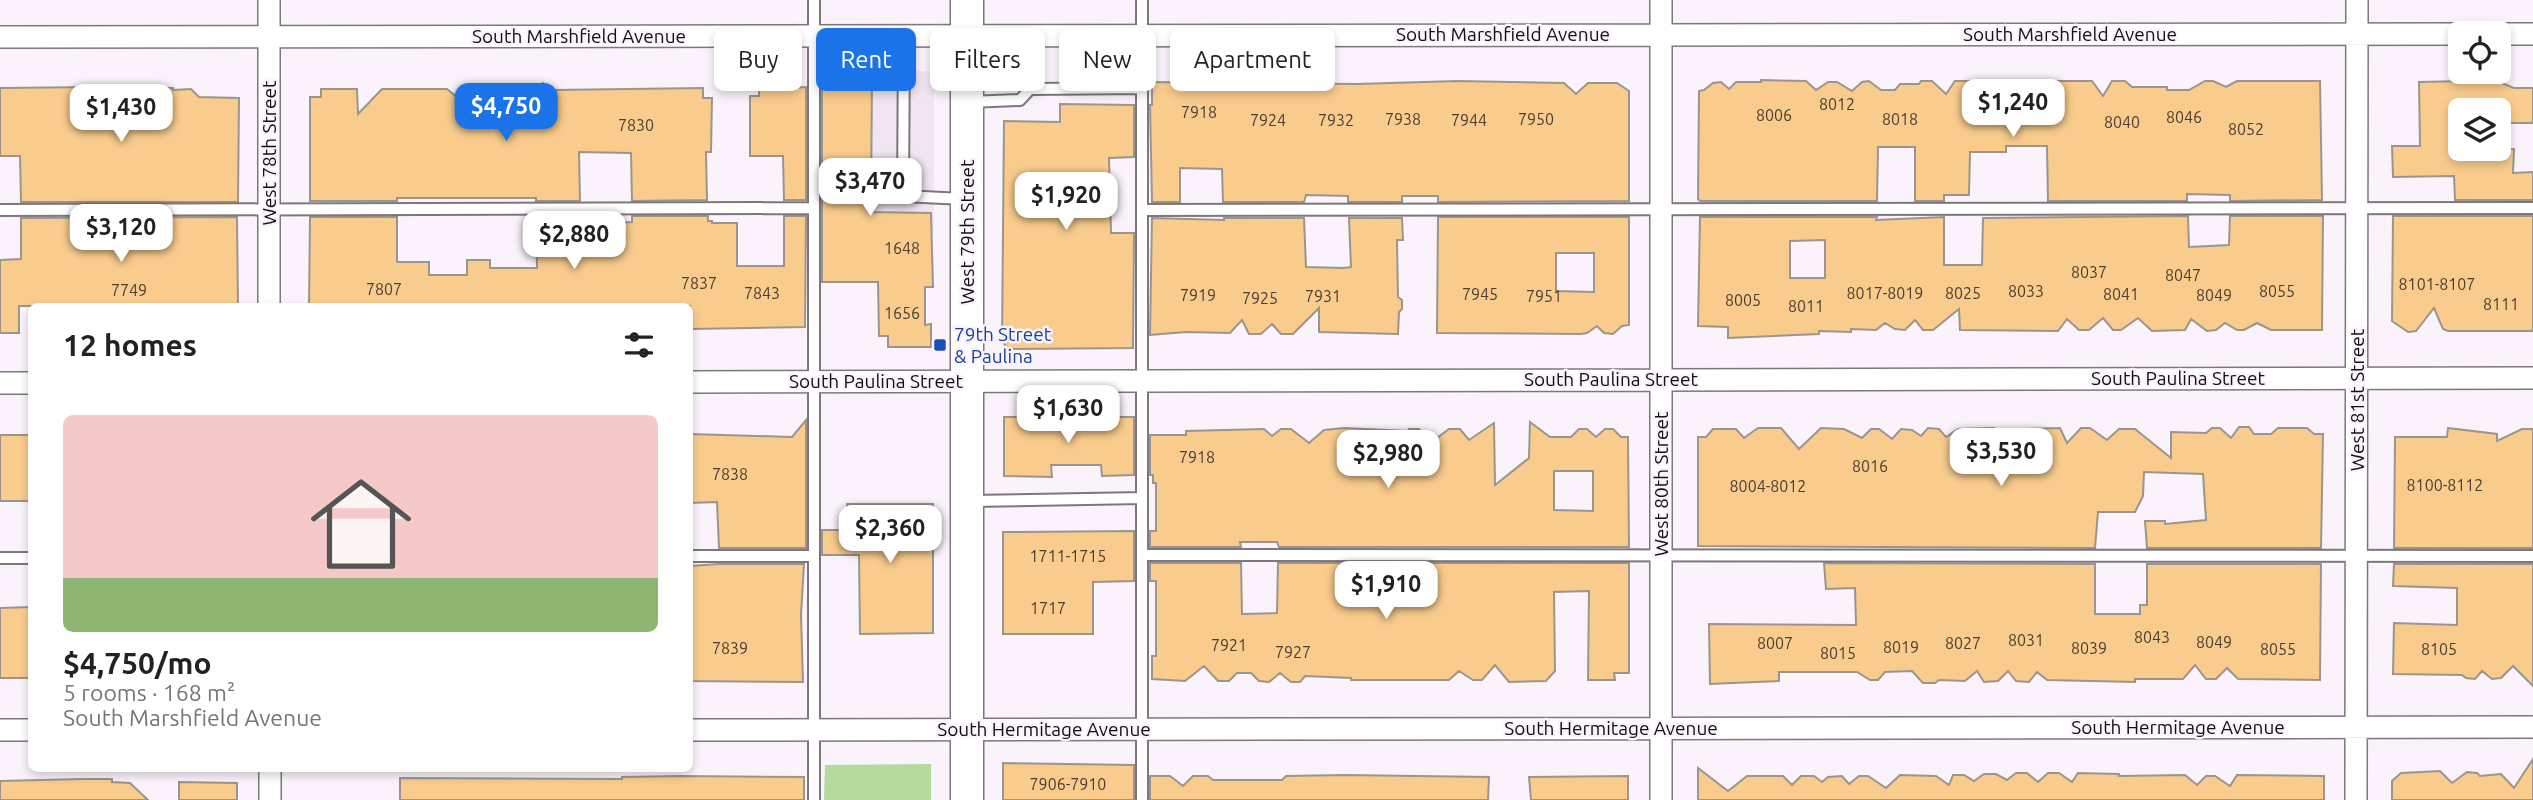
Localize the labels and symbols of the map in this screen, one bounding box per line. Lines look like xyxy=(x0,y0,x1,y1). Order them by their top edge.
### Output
street label: South Marshfield Avenue xyxy=(1396,23,1610,45)
street label: South Marshfield Avenue xyxy=(1963,23,2177,45)
street label: South Marshfield Avenue xyxy=(472,25,686,47)
street label: West 78th Street xyxy=(258,80,280,226)
pin: $1,240 xyxy=(1956,80,2070,139)
pin: $4,750 xyxy=(449,83,563,143)
pin: $1,430 xyxy=(64,85,178,144)
house number: 8012 xyxy=(1819,95,1855,113)
house number: 7918 xyxy=(1181,103,1217,121)
house number: 8006 xyxy=(1756,106,1792,124)
house number: 8046 xyxy=(2166,108,2202,126)
house number: 7938 xyxy=(1385,110,1421,128)
house number: 7950 xyxy=(1518,110,1554,128)
house number: 8018 xyxy=(1882,110,1918,128)
house number: 7924 xyxy=(1250,111,1286,129)
house number: 7932 xyxy=(1318,111,1354,129)
house number: 7944 xyxy=(1451,111,1487,129)
house number: 8040 xyxy=(2104,113,2140,131)
house number: 7830 xyxy=(618,116,654,134)
house number: 8052 xyxy=(2228,120,2264,138)
pin: $3,470 xyxy=(813,158,927,218)
street label: West 79th Street xyxy=(956,159,978,305)
pin: $1,920 xyxy=(1009,173,1123,232)
pin: $3,120 xyxy=(64,204,178,264)
pin: $2,880 xyxy=(517,212,631,271)
house number: 1648 xyxy=(884,239,920,257)
house number: 8037 xyxy=(2071,263,2107,281)
house number: 8047 xyxy=(2165,266,2201,284)
house number: 7837 xyxy=(681,274,717,292)
house number: 8101-8107 xyxy=(2399,275,2475,293)
house number: 7807 xyxy=(366,280,402,298)
house number: 7749 xyxy=(111,281,147,299)
house number: 8033 xyxy=(2008,282,2044,300)
house number: 8055 xyxy=(2259,282,2295,300)
house number: 7843 xyxy=(744,284,780,302)
house number: 8017-8019 xyxy=(1847,284,1923,302)
house number: 8025 xyxy=(1945,284,1981,302)
house number: 7945 xyxy=(1462,285,1498,303)
house number: 8041 xyxy=(2103,285,2139,303)
house number: 7919 xyxy=(1180,286,1216,304)
house number: 8049 xyxy=(2196,286,2232,304)
house number: 7931 xyxy=(1305,287,1341,305)
house number: 7951 xyxy=(1526,287,1562,305)
house number: 7925 xyxy=(1242,289,1278,307)
house number: 8005 xyxy=(1725,291,1761,309)
house number: 8111 xyxy=(2483,295,2519,313)
house number: 8011 xyxy=(1788,297,1824,315)
house number: 1656 xyxy=(884,304,920,322)
place label: 79th Street & Paulina xyxy=(954,323,1052,367)
street label: West 81st Street xyxy=(2346,328,2368,471)
marker: 79th Street & Paulina xyxy=(932,337,948,353)
street label: South Paulina Street xyxy=(2091,367,2266,389)
street label: South Paulina Street xyxy=(1524,368,1699,390)
street label: South Paulina Street xyxy=(789,370,964,392)
pin: $1,630 xyxy=(1011,386,1125,445)
street label: West 80th Street xyxy=(1650,411,1672,557)
pin: $3,530 xyxy=(1944,428,2058,488)
pin: $2,980 xyxy=(1331,430,1445,490)
house number: 7918 xyxy=(1179,448,1215,466)
house number: 8016 xyxy=(1852,457,1888,475)
house number: 7838 xyxy=(712,465,748,483)
house number: 8100-8112 xyxy=(2407,476,2483,494)
house number: 8004-8012 xyxy=(1730,477,1806,495)
pin: $2,360 xyxy=(833,505,947,565)
house number: 1711-1715 xyxy=(1030,547,1106,565)
pin: $1,910 xyxy=(1329,562,1443,621)
house number: 1717 xyxy=(1030,599,1066,617)
house number: 8043 xyxy=(2134,628,2170,646)
house number: 8031 xyxy=(2008,631,2044,649)
house number: 8049 xyxy=(2196,633,2232,651)
house number: 8007 xyxy=(1757,634,1793,652)
house number: 8027 xyxy=(1945,634,1981,652)
house number: 7921 xyxy=(1211,636,1247,654)
house number: 8019 xyxy=(1883,638,1919,656)
house number: 7839 xyxy=(712,639,748,657)
house number: 8039 xyxy=(2071,639,2107,657)
house number: 8055 xyxy=(2260,640,2296,658)
house number: 8105 xyxy=(2421,640,2457,658)
house number: 7927 xyxy=(1275,643,1311,661)
house number: 8015 xyxy=(1820,644,1856,662)
street label: South Hermitage Avenue xyxy=(2071,716,2285,738)
street label: South Hermitage Avenue xyxy=(1504,717,1718,739)
street label: South Hermitage Avenue xyxy=(937,718,1151,740)
house number: 7906-7910 xyxy=(1030,775,1106,793)

